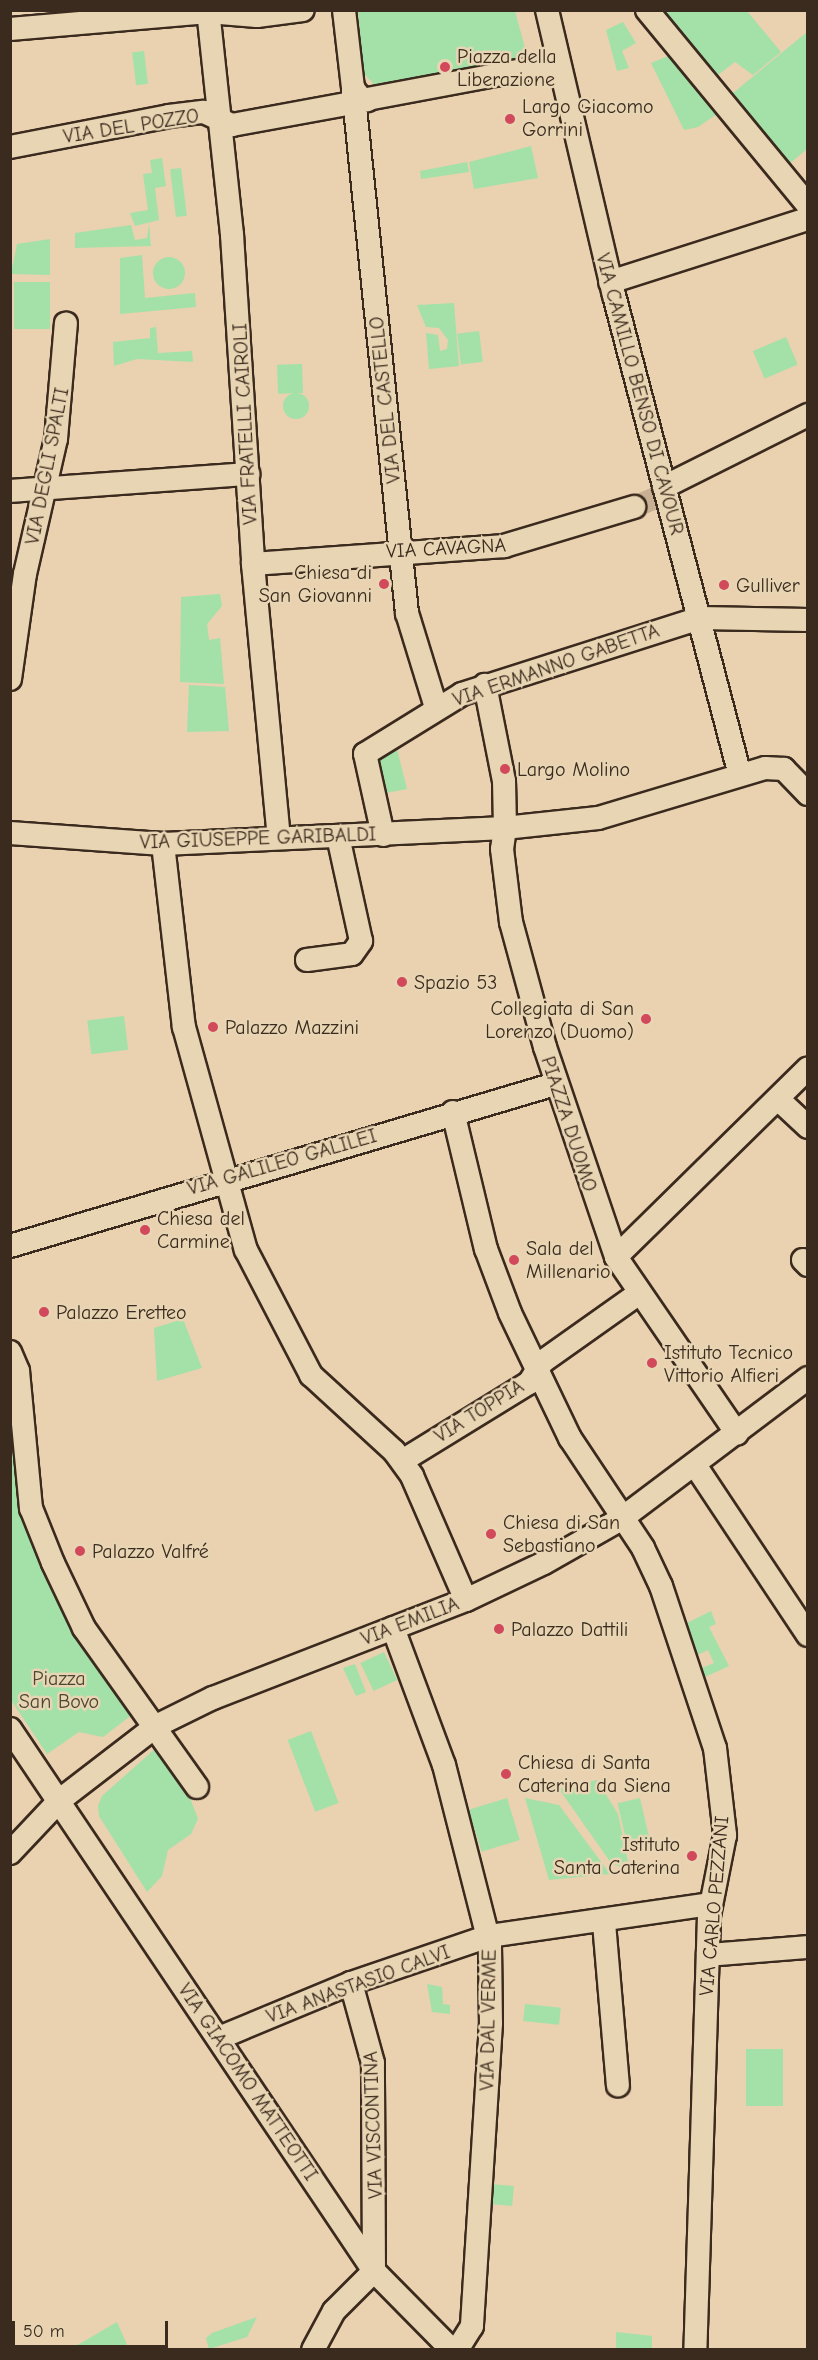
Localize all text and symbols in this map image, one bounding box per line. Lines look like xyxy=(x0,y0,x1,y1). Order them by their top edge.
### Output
place label: Piazza della Liberazione xyxy=(457,44,557,91)
marker: Piazza della Liberazione xyxy=(438,60,452,74)
place label: Largo Giacomo Gorrini xyxy=(522,95,654,142)
street label: VIA DEL POZZO xyxy=(61,103,201,149)
marker: Largo Giacomo Gorrini xyxy=(503,112,517,126)
street label: VIA CAMILLO BENSO DI CAVOUR xyxy=(591,251,689,537)
street label: VIA DEL CASTELLO xyxy=(364,315,406,485)
street label: VIA FRATELLI CAIROLI xyxy=(228,323,262,525)
street label: VIA DEGLI SPALTI xyxy=(20,385,74,547)
street label: VIA CAVAGNA xyxy=(385,533,507,563)
place label: Chiesa di San Giovanni xyxy=(259,560,372,607)
place label: Gulliver xyxy=(736,573,800,597)
marker: Chiesa di San Giovanni xyxy=(377,577,391,591)
marker: Gulliver xyxy=(717,578,731,592)
street label: VIA ERMANNO GABETTA xyxy=(450,618,662,712)
place label: Largo Molino xyxy=(517,757,630,781)
marker: Largo Molino xyxy=(498,762,512,776)
street label: VIA GIUSEPPE GARIBALDI xyxy=(139,822,377,854)
place label: Spazio 53 xyxy=(414,970,497,994)
marker: Spazio 53 xyxy=(395,975,409,989)
place label: Collegiata di San Lorenzo (Duomo) xyxy=(485,996,634,1043)
marker: Collegiata di San Lorenzo (Duomo) xyxy=(639,1012,653,1026)
place label: Palazzo Mazzini xyxy=(225,1015,359,1039)
marker: Palazzo Mazzini xyxy=(206,1020,220,1034)
street label: PIAZZA DUOMO xyxy=(536,1053,602,1195)
street label: VIA GALILEO GALILEI xyxy=(185,1123,379,1201)
place label: Chiesa del Carmine xyxy=(157,1206,245,1253)
marker: Chiesa del Carmine xyxy=(138,1223,152,1237)
place label: Sala del Millenario xyxy=(526,1236,611,1283)
marker: Sala del Millenario xyxy=(507,1253,521,1267)
place label: Palazzo Eretteo xyxy=(56,1300,187,1324)
marker: Palazzo Eretteo xyxy=(37,1305,51,1319)
place label: Istituto Tecnico Vittorio Alfieri xyxy=(664,1340,793,1387)
marker: Istituto Tecnico Vittorio Alfieri xyxy=(645,1356,659,1370)
street label: VIA TOPPIA xyxy=(430,1374,528,1448)
place label: Chiesa di San Sebastiano xyxy=(503,1510,620,1557)
marker: Chiesa di San Sebastiano xyxy=(484,1527,498,1541)
place label: Palazzo Valfré xyxy=(92,1539,209,1563)
marker: Palazzo Valfré xyxy=(73,1544,87,1558)
street label: VIA EMILIA xyxy=(358,1591,462,1651)
place label: Palazzo Dattili xyxy=(511,1617,628,1641)
marker: Palazzo Dattili xyxy=(492,1622,506,1636)
park label: Piazza San Bovo xyxy=(19,1666,99,1713)
place label: Chiesa di Santa Caterina da Siena xyxy=(518,1750,671,1797)
marker: Chiesa di Santa Caterina da Siena xyxy=(499,1767,513,1781)
street label: VIA CARLO PEZZANI xyxy=(694,1815,734,1997)
place label: Istituto Santa Caterina xyxy=(554,1832,680,1879)
marker: Istituto Santa Caterina xyxy=(685,1849,699,1863)
street label: VIA ANASTASIO CALVI xyxy=(263,1940,453,2028)
street label: VIA DAL VERME xyxy=(475,1949,501,2091)
street label: VIA GIACOMO MATTEOTTI xyxy=(173,1979,323,2185)
street label: VIA VISCONTINA xyxy=(358,2051,388,2199)
scale bar xyxy=(15,2309,171,2347)
text: 50 m xyxy=(23,2321,65,2342)

